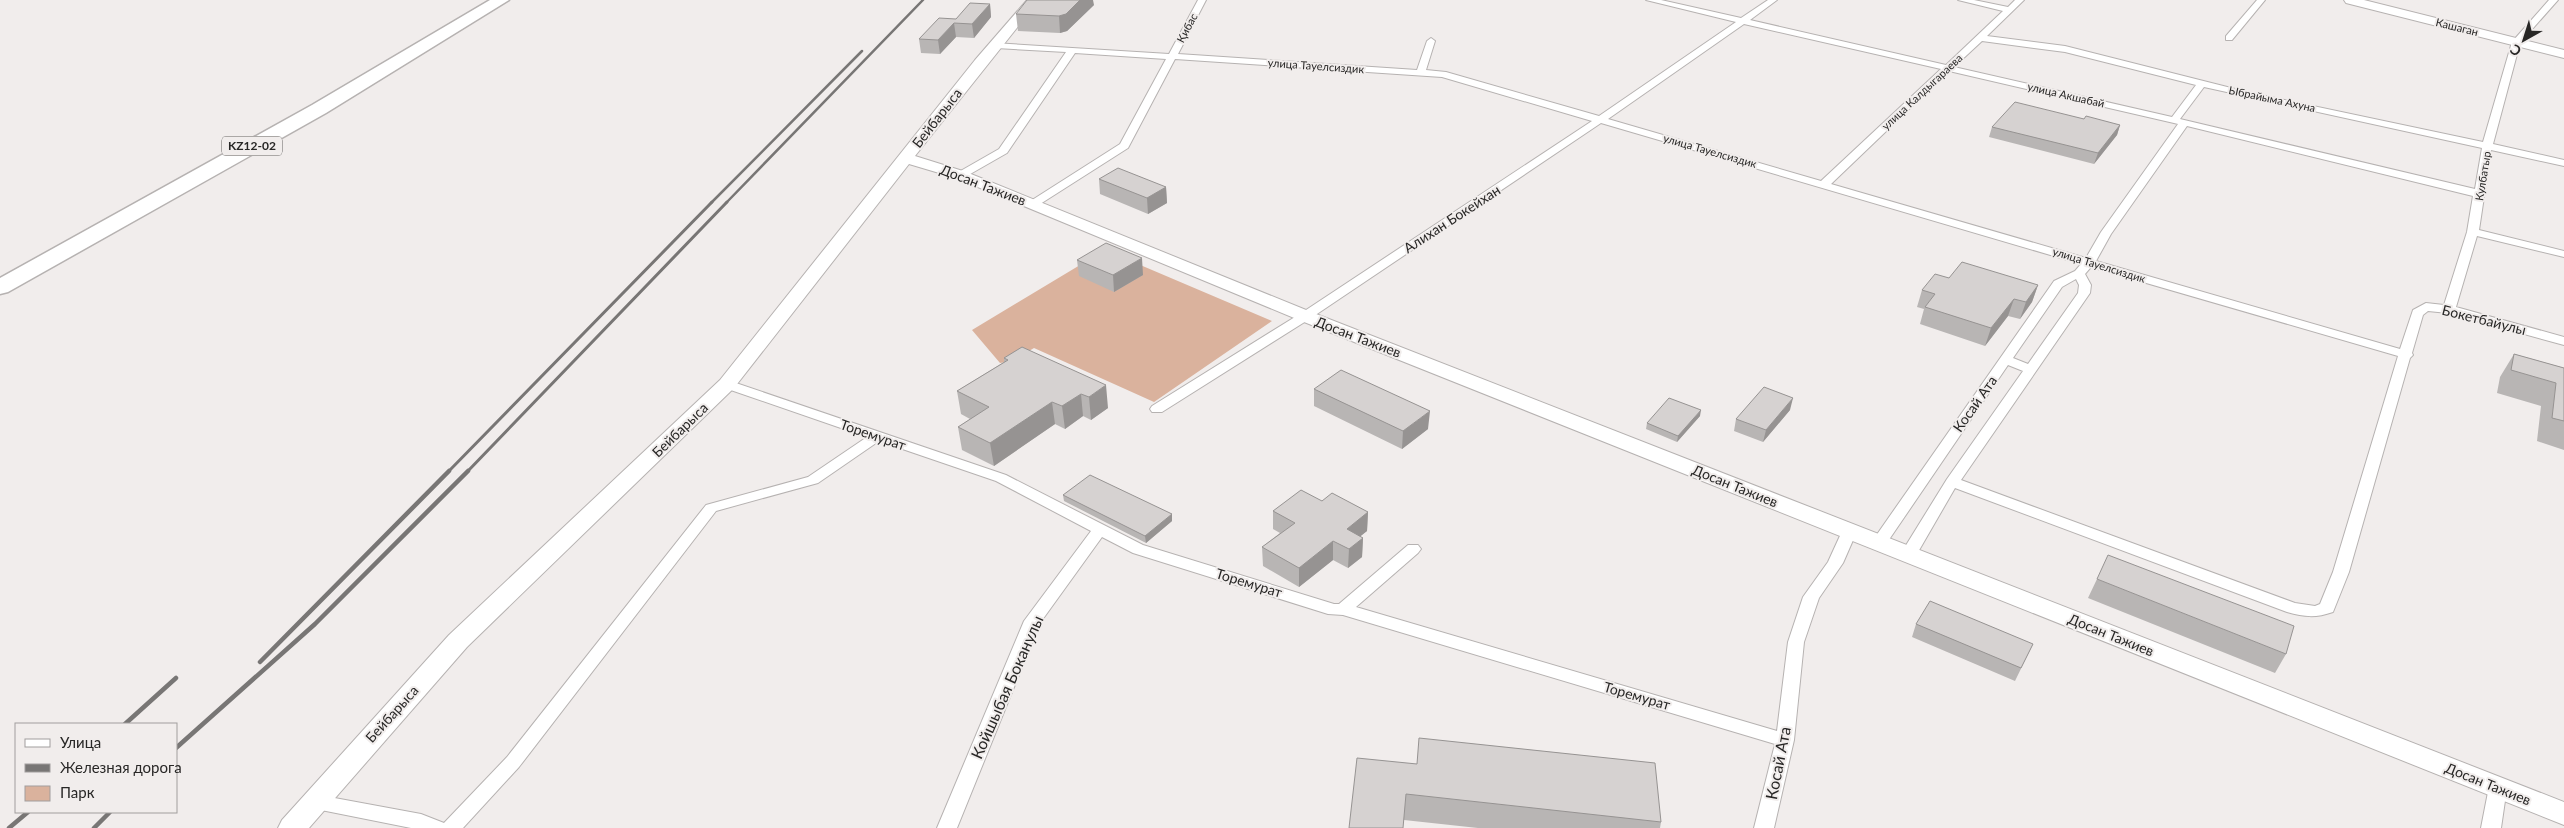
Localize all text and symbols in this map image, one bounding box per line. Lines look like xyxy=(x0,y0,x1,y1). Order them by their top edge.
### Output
street label: Қибас xyxy=(1173,11,1200,45)
street label: Кашаган xyxy=(2434,15,2480,38)
north arrow xyxy=(2499,15,2549,65)
text: С xyxy=(2506,41,2524,60)
street label: улица Калдыгараева xyxy=(1879,51,1965,132)
street label: улица Тауелсиздик xyxy=(1267,56,1365,75)
street label: улица Акшабай xyxy=(2026,79,2106,110)
street label: Ыбрайыма Ахуна xyxy=(2228,83,2317,114)
street label: Бейбарыса xyxy=(908,85,965,151)
street label: улица Тауелсиздик xyxy=(1662,131,1759,170)
road number: KZ12-02 xyxy=(222,136,282,156)
street label: Кулбатыр xyxy=(2472,150,2493,202)
street label: Досан Тажиев xyxy=(938,160,1029,209)
street label: Алихан Бокейхан xyxy=(1400,181,1503,256)
street label: улица Тауелсиздик xyxy=(2051,244,2147,285)
street label: Бокетбайулы xyxy=(2440,301,2528,338)
street label: Досан Тажиев xyxy=(1313,312,1404,361)
street label: Косай Ата xyxy=(1949,372,2000,435)
street label: Бейбарыса xyxy=(648,399,711,460)
street label: Торемурат xyxy=(838,415,908,454)
street label: Досан Тажиев xyxy=(1690,461,1780,510)
street label: Торемурат xyxy=(1214,564,1284,601)
street label: Досан Тажиев xyxy=(2066,610,2156,659)
street label: Койшыбая Боканулы xyxy=(966,612,1047,761)
street label: Торемурат xyxy=(1602,678,1672,713)
street label: Бейбарыса xyxy=(362,682,422,746)
legend xyxy=(15,723,178,813)
street label: Косай Ата xyxy=(1761,725,1794,801)
text: Улица xyxy=(60,733,101,751)
text: Железная дорога xyxy=(60,758,182,776)
street label: Досан Тажиев xyxy=(2443,759,2533,808)
text: Парк xyxy=(60,783,95,801)

